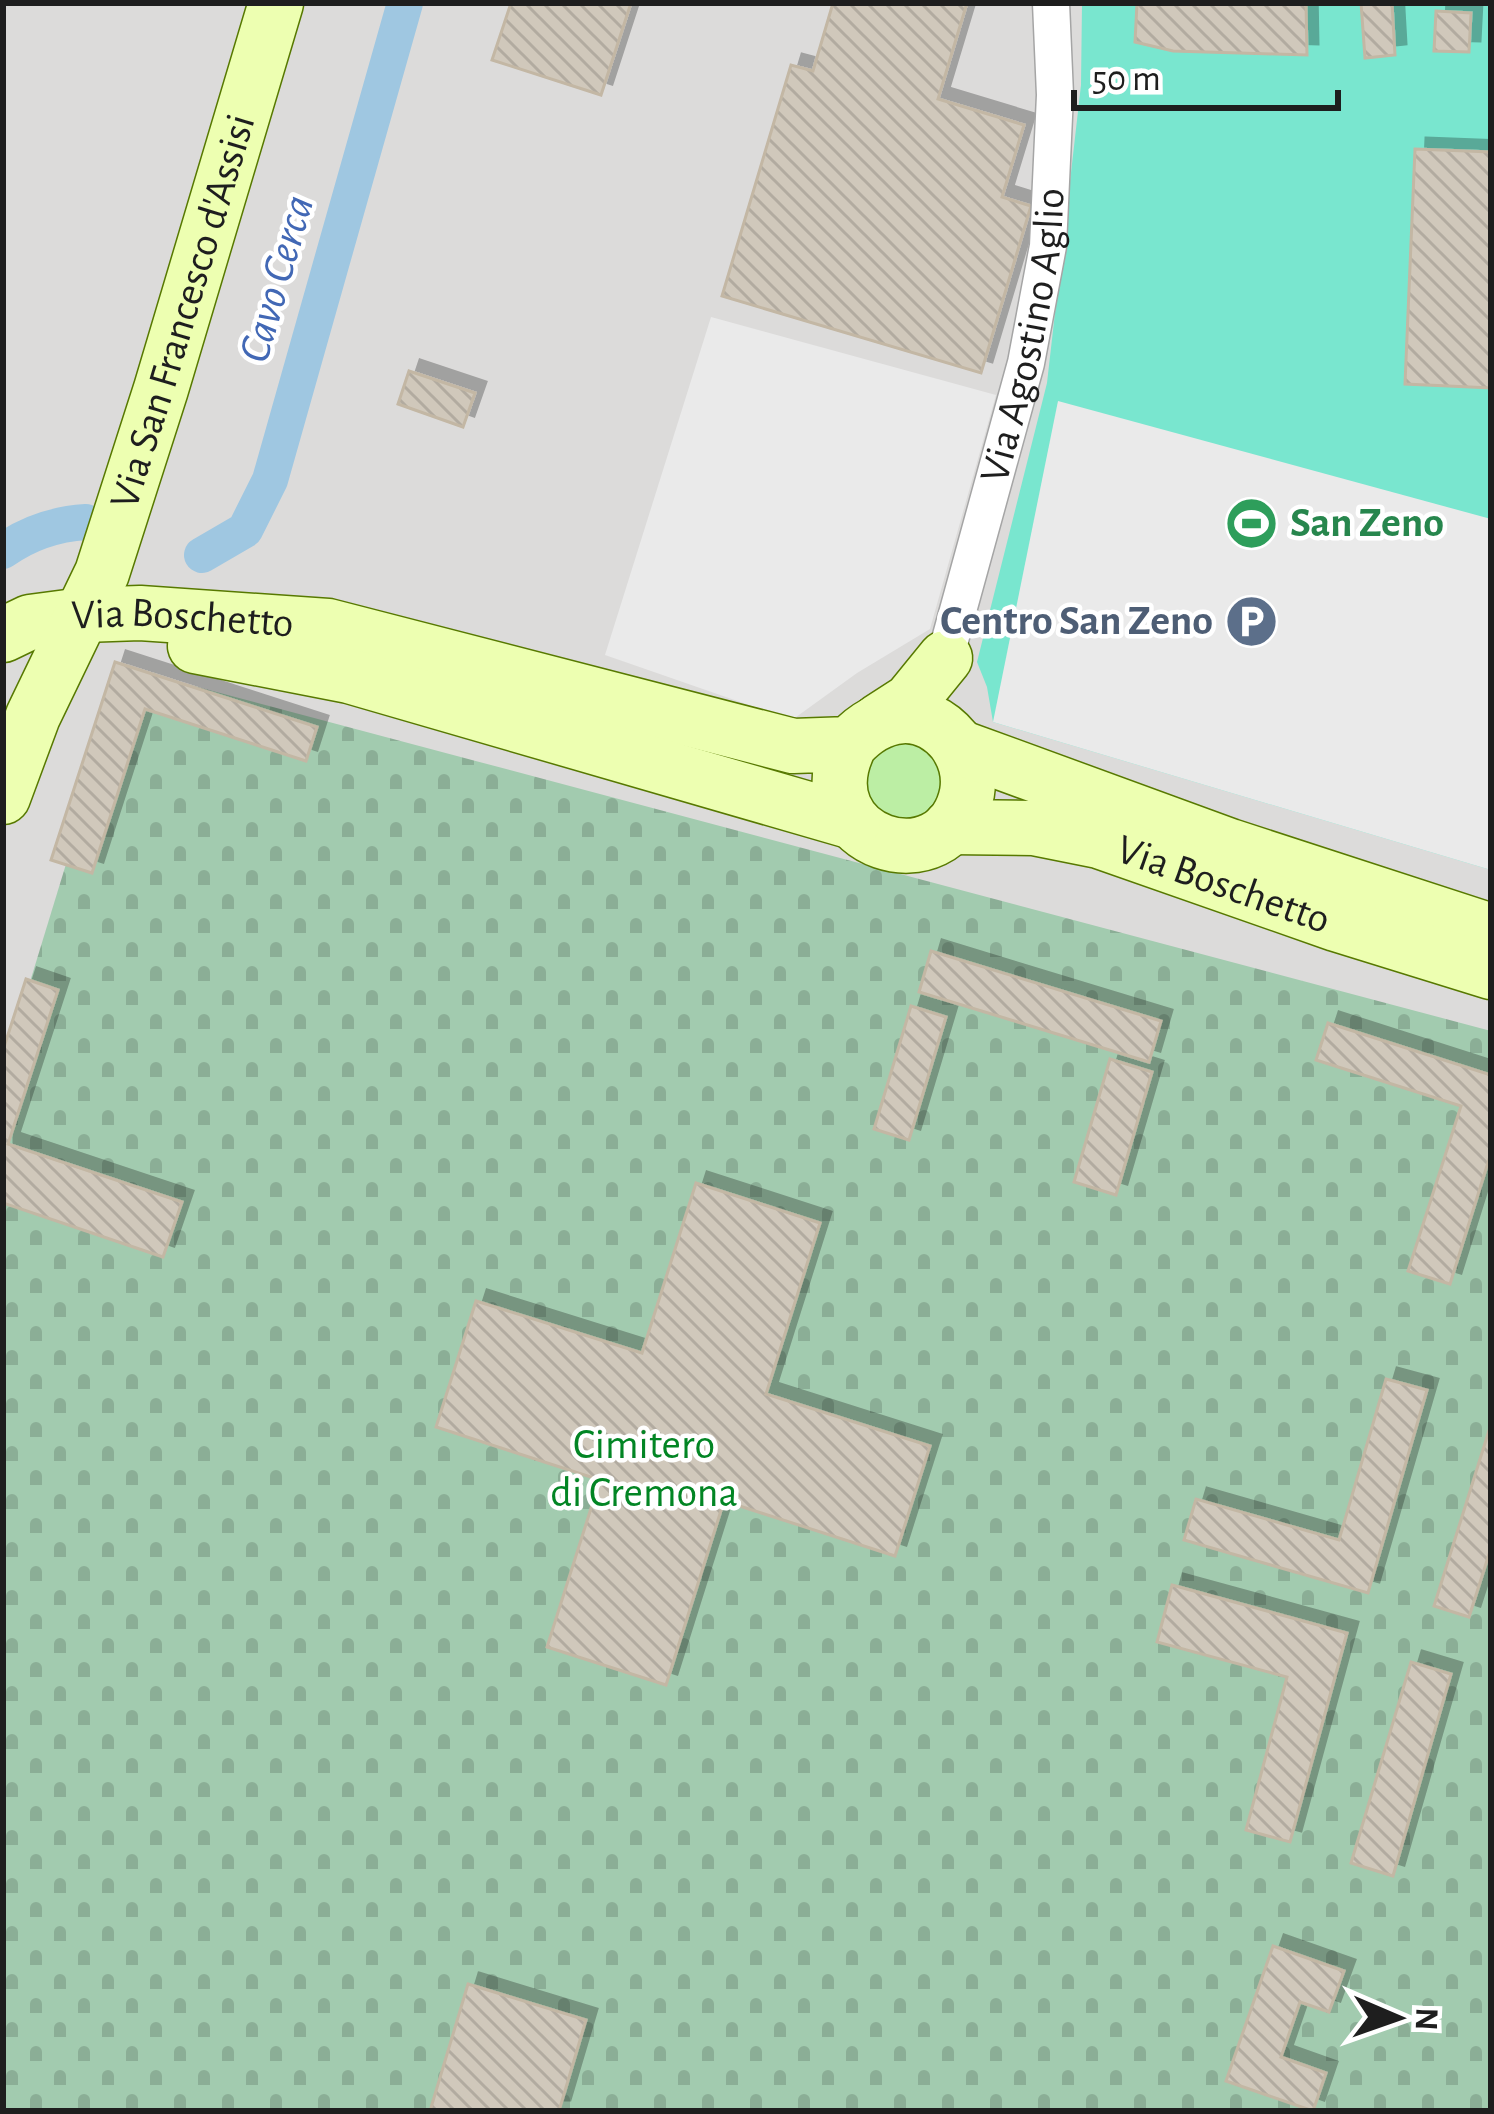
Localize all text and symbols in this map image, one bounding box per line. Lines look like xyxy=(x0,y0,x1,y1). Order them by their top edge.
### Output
scale bar xyxy=(1074,36,1338,110)
text: 50 m xyxy=(1092,61,1161,97)
street label: Via San Francesco d'Assisi xyxy=(103,109,263,514)
street label: Via Agostino Aglio xyxy=(973,187,1072,487)
water label: Cavo Cerca xyxy=(232,190,322,368)
sports icon: San Zeno xyxy=(1223,495,1279,551)
place label: San Zeno xyxy=(1290,502,1444,544)
street label: Via Boschetto xyxy=(70,591,295,645)
parking icon: Centro San Zeno xyxy=(1224,593,1280,649)
place label: Centro San Zeno xyxy=(940,600,1213,642)
street label: Via Boschetto xyxy=(1111,828,1335,941)
park label: Cimitero di Cremona xyxy=(550,1424,738,1514)
north arrow xyxy=(1338,1958,1458,2078)
text: N xyxy=(1409,2007,1442,2031)

